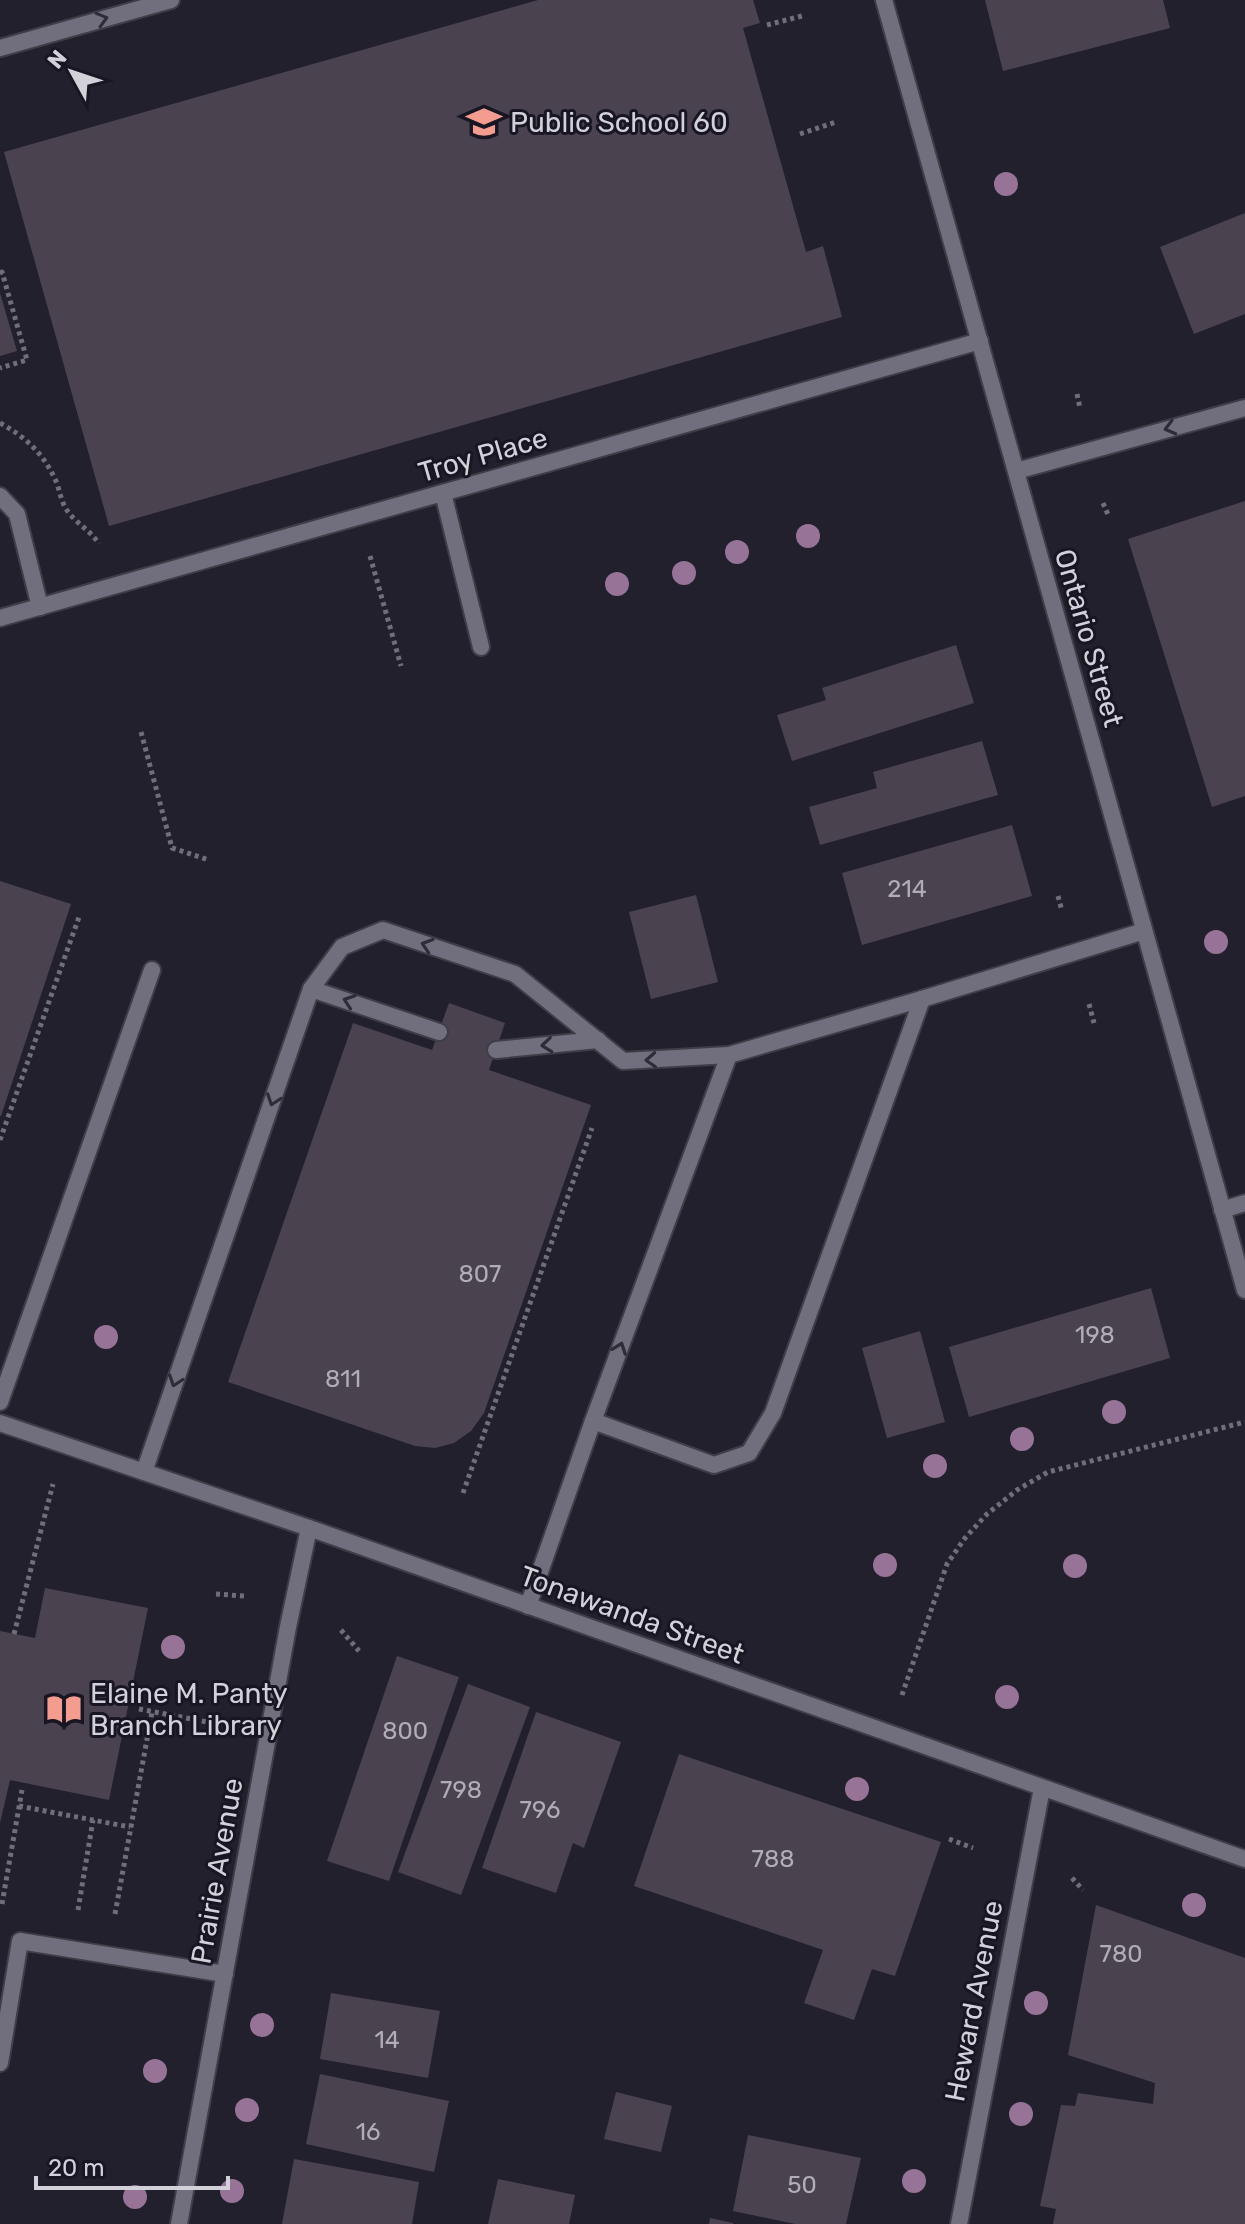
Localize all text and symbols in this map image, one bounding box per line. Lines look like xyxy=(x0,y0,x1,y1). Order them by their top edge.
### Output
one-way arrow xyxy=(95,12,109,28)
north arrow xyxy=(32,32,112,112)
text: N xyxy=(42,45,72,74)
school or university icon: Public School 60 xyxy=(465,103,503,141)
place label: Public School 60 xyxy=(510,106,728,139)
one-way arrow xyxy=(1163,419,1177,436)
street label: Troy Place xyxy=(415,421,551,489)
street label: Ontario Street xyxy=(1048,545,1130,731)
house number: 214 xyxy=(887,875,927,903)
one-way arrow xyxy=(420,938,434,954)
one-way arrow xyxy=(342,995,356,1011)
one-way arrow xyxy=(540,1036,553,1053)
one-way arrow xyxy=(644,1051,657,1068)
one-way arrow xyxy=(266,1092,282,1106)
house number: 807 xyxy=(459,1260,501,1288)
house number: 198 xyxy=(1075,1321,1115,1349)
one-way arrow xyxy=(610,1342,627,1356)
house number: 811 xyxy=(325,1365,361,1393)
one-way arrow xyxy=(169,1373,185,1387)
street label: Tonawanda Street xyxy=(515,1559,749,1671)
place label: Elaine M. Panty Branch Library xyxy=(90,1677,288,1742)
library icon: Elaine M. Panty Branch Library xyxy=(45,1690,83,1728)
house number: 800 xyxy=(382,1717,428,1745)
street label: Prairie Avenue xyxy=(184,1776,250,1966)
house number: 798 xyxy=(440,1776,482,1804)
house number: 796 xyxy=(520,1796,560,1824)
house number: 788 xyxy=(752,1845,794,1873)
street label: Heward Avenue xyxy=(938,1898,1010,2104)
house number: 780 xyxy=(1100,1940,1142,1968)
house number: 14 xyxy=(374,2026,400,2054)
house number: 16 xyxy=(356,2118,380,2146)
scale bar xyxy=(36,2140,228,2190)
text: 20 m xyxy=(48,2154,105,2182)
house number: 50 xyxy=(787,2171,817,2199)

